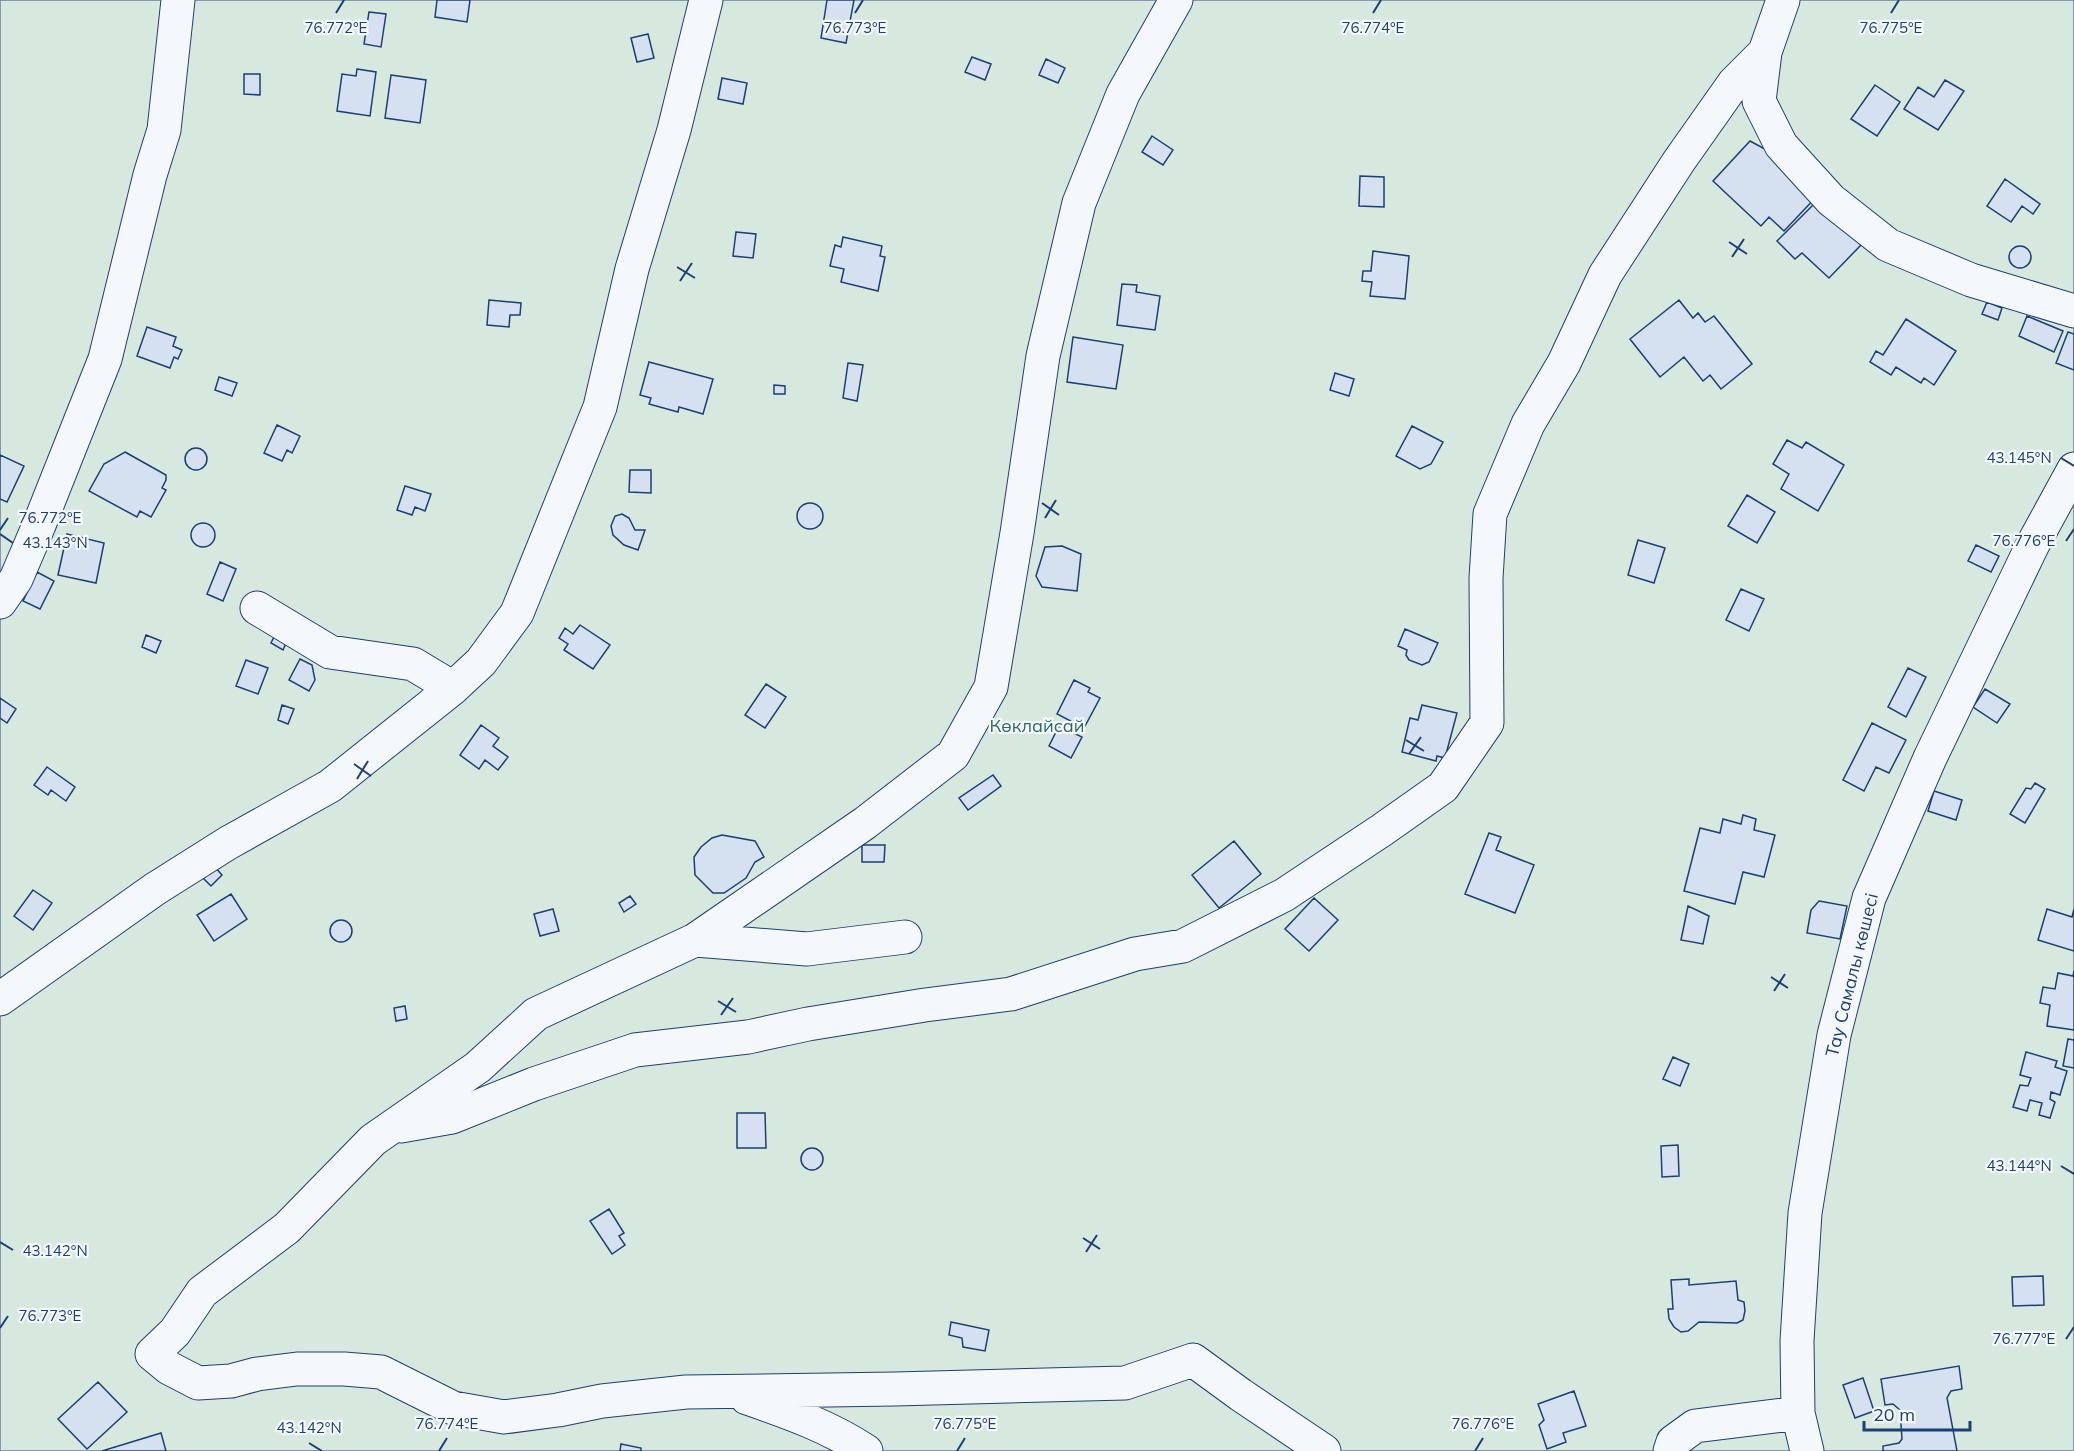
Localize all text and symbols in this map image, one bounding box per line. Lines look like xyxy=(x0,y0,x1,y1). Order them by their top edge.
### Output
text: 76.772°E xyxy=(305,18,368,37)
text: 76.773°E xyxy=(824,18,887,37)
text: 76.774°E xyxy=(1342,18,1405,37)
text: 76.775°E xyxy=(1860,18,1923,37)
text: 43.145°N xyxy=(1986,448,2052,467)
text: 76.772°E xyxy=(19,508,82,527)
text: 76.776°E xyxy=(1993,531,2056,550)
text: 43.143°N xyxy=(22,533,88,552)
park label: Көклайсай xyxy=(990,714,1084,737)
street label: Тау Самалы көшесі xyxy=(1820,891,1883,1059)
text: 43.144°N xyxy=(1986,1156,2052,1175)
text: 43.142°N xyxy=(22,1241,88,1260)
text: 76.773°E xyxy=(19,1306,82,1325)
text: 76.777°E xyxy=(1993,1329,2056,1348)
scale bar xyxy=(1864,1394,1970,1432)
text: 20 m xyxy=(1873,1403,1915,1426)
text: 76.774°E xyxy=(416,1414,479,1433)
text: 76.775°E xyxy=(934,1414,997,1433)
text: 76.776°E xyxy=(1452,1414,1515,1433)
text: 43.142°N xyxy=(276,1418,342,1437)

